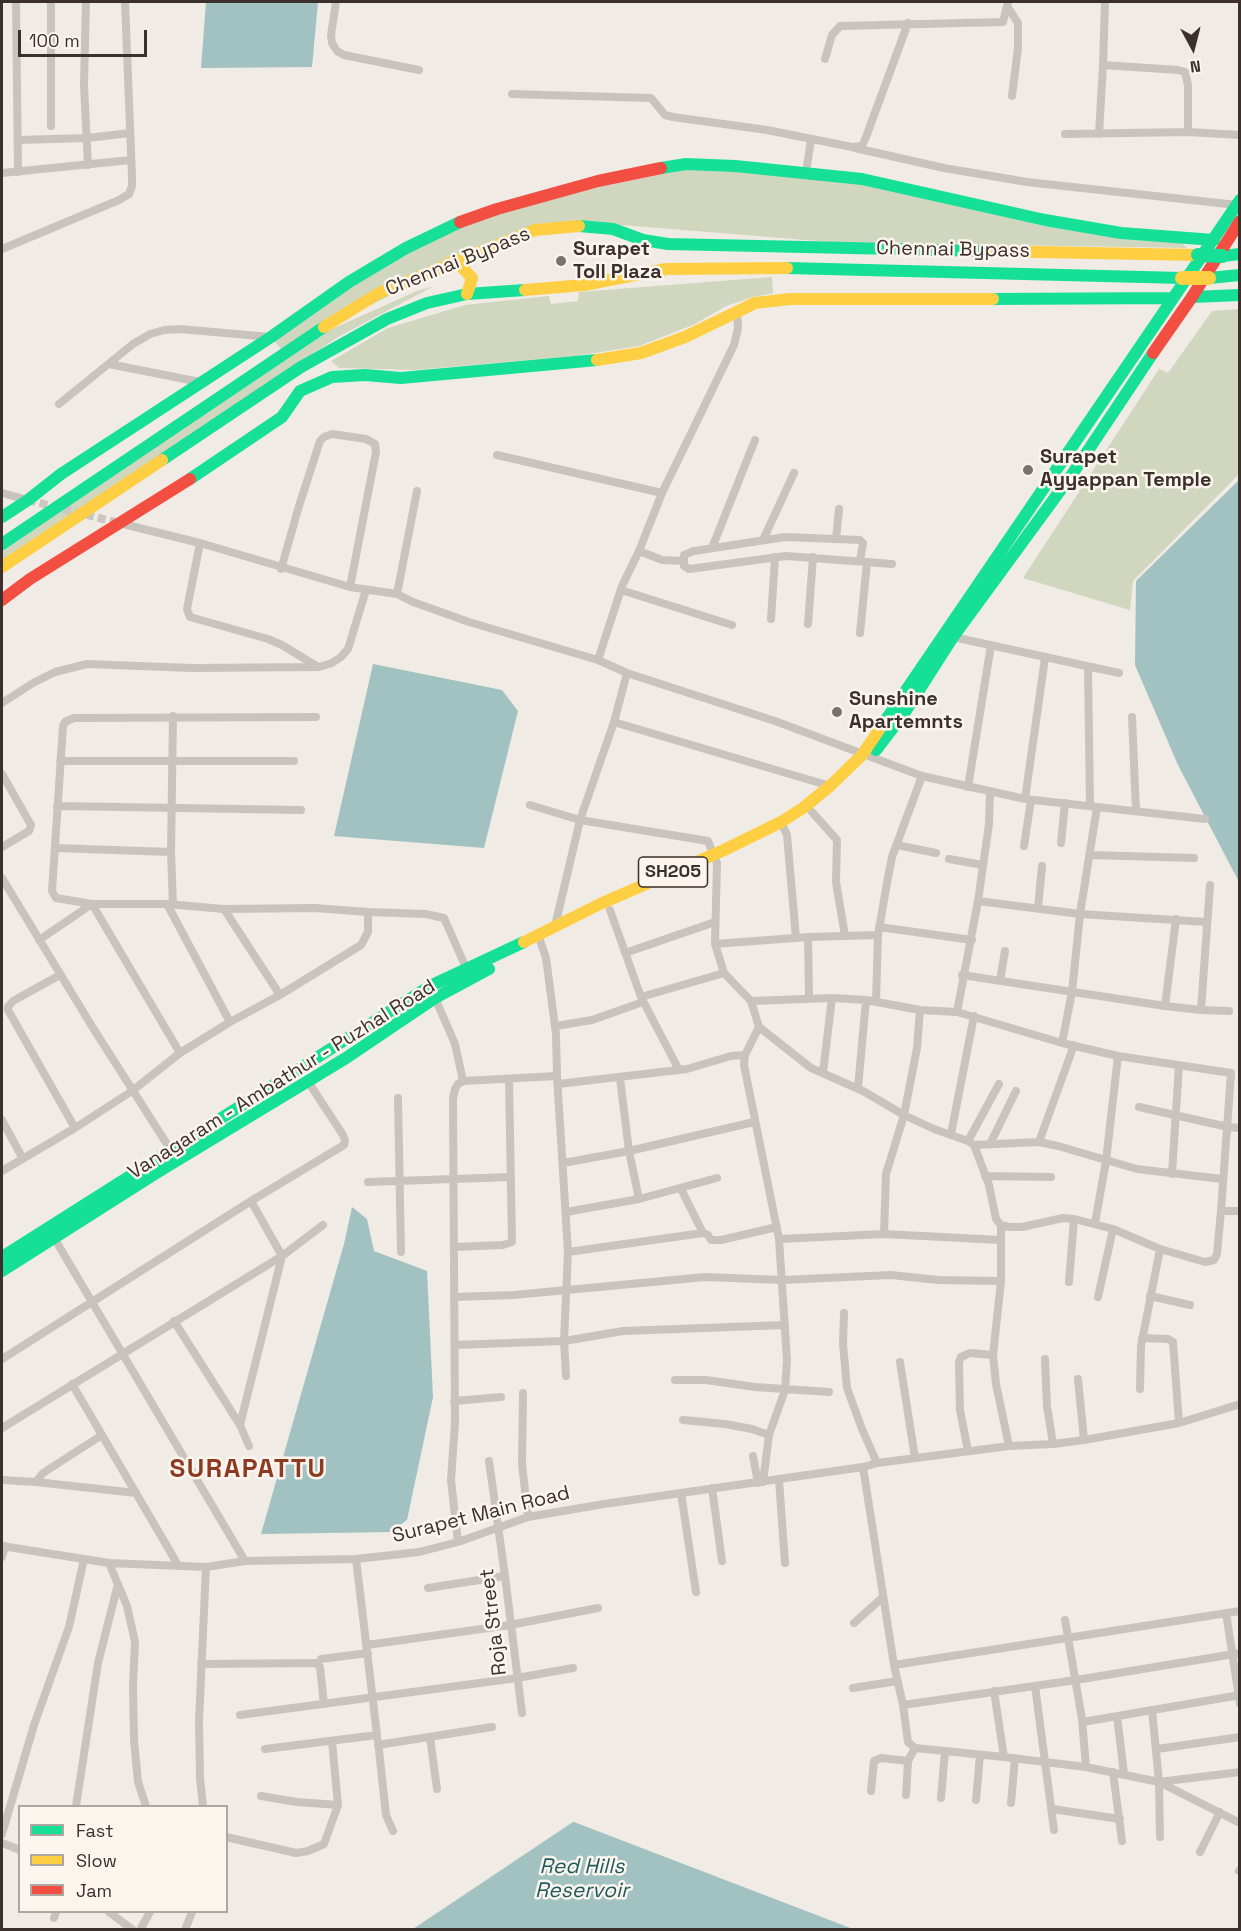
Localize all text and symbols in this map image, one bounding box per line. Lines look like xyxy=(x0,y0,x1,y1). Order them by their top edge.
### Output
scale bar xyxy=(21,18,150,56)
north arrow xyxy=(1163,18,1223,78)
text: 100 m xyxy=(29,29,80,52)
text: N xyxy=(1189,55,1202,77)
street label: Chennai Bypass xyxy=(382,222,534,302)
street label: Chennai Bypass xyxy=(876,237,1030,263)
place label: Surapet Toll Plaza xyxy=(573,238,662,285)
marker: Surapet Toll Plaza xyxy=(554,254,568,268)
place label: Surapet Ayyappan Temple xyxy=(1040,446,1211,493)
marker: Surapet Ayyappan Temple xyxy=(1021,463,1035,477)
place label: Sunshine Apartemnts xyxy=(849,688,963,735)
marker: Sunshine Apartemnts xyxy=(830,705,844,719)
road number: SH205 xyxy=(638,857,708,887)
street label: Vanagaram - Ambathur - Puzhal Road xyxy=(124,975,440,1185)
district label: SURAPATTU xyxy=(170,1454,326,1486)
street label: Surapet Main Road xyxy=(390,1481,572,1549)
street label: Roja Street xyxy=(476,1567,512,1677)
legend xyxy=(18,1805,228,1913)
text: Fast xyxy=(76,1819,113,1842)
text: Slow xyxy=(76,1849,117,1872)
water label: Red Hills Reservoir xyxy=(535,1854,629,1904)
text: Jam xyxy=(76,1879,112,1902)

